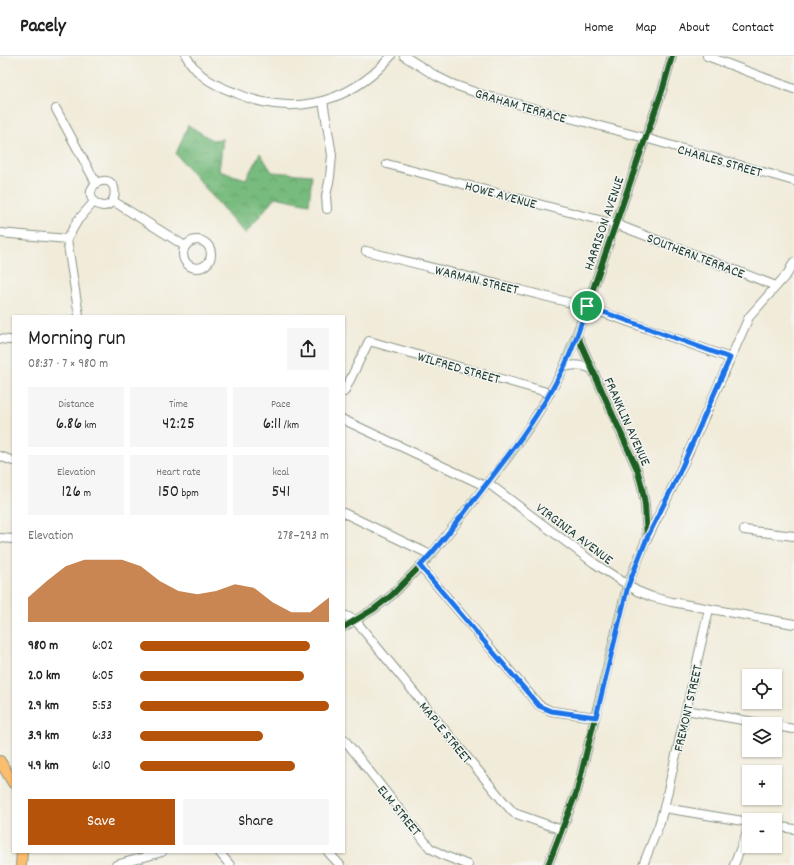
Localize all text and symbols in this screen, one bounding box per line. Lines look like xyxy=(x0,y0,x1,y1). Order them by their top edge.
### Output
text: Pacely xyxy=(20,14,66,41)
text: Home xyxy=(584,18,613,38)
text: Map xyxy=(635,18,657,38)
text: About xyxy=(679,18,710,38)
text: Contact xyxy=(732,18,774,38)
street label: GRAHAM TERRACE xyxy=(472,84,569,130)
street label: CHARLES STREET xyxy=(675,140,764,184)
street label: HARRISON AVENUE xyxy=(580,174,630,273)
street label: HOWE AVENUE xyxy=(462,177,539,215)
street label: SOUTHERN TERRACE xyxy=(643,229,748,285)
street label: WARMAN STREET xyxy=(433,261,521,301)
pin xyxy=(570,289,604,323)
icon: arrive xyxy=(576,295,598,317)
text: Morning run xyxy=(28,324,126,355)
button: share xyxy=(287,328,329,370)
street label: WILFRED STREET xyxy=(415,348,502,390)
text: 08:37 · 7 × 980 m xyxy=(28,355,108,374)
street label: FRANKLIN AVENUE xyxy=(598,374,655,470)
text: Distance xyxy=(58,397,94,413)
text: Time xyxy=(169,397,188,413)
text: Pace xyxy=(271,397,291,413)
text: 6.86 xyxy=(56,413,82,437)
text: 42:25 xyxy=(162,413,195,437)
text: 6:11 xyxy=(263,413,281,437)
text: km xyxy=(82,418,97,434)
text: /km xyxy=(281,418,299,434)
text: Elevation xyxy=(57,465,95,481)
text: Heart rate xyxy=(156,465,201,481)
text: kcal xyxy=(272,465,289,481)
text: 126 xyxy=(61,481,81,505)
text: 150 xyxy=(158,481,179,505)
text: 541 xyxy=(272,481,290,505)
text: m xyxy=(81,486,91,502)
text: bpm xyxy=(179,486,199,502)
street label: VIRGINIA AVENUE xyxy=(531,499,617,571)
text: Elevation xyxy=(28,527,73,546)
text: 278–293 m xyxy=(277,527,329,546)
text: 980 m xyxy=(28,637,58,656)
text: 6:02 xyxy=(92,637,113,656)
street label: FREMONT STREET xyxy=(669,663,709,754)
text: 2.0 km xyxy=(28,667,60,686)
text: 6:05 xyxy=(92,667,114,686)
map controls xyxy=(742,669,782,853)
button: locate xyxy=(742,669,782,709)
text: 2.9 km xyxy=(28,697,59,716)
text: 5:53 xyxy=(92,697,112,716)
street label: MAPLE STREET xyxy=(413,698,476,769)
button: layers xyxy=(742,717,782,757)
text: 3.9 km xyxy=(28,727,59,746)
text: 6:33 xyxy=(92,727,112,746)
text: 4.9 km xyxy=(28,757,59,776)
text: 6:10 xyxy=(92,757,110,776)
button: + xyxy=(742,765,782,805)
street label: ELM STREET xyxy=(372,781,425,841)
button: Save xyxy=(28,799,175,845)
button: Share xyxy=(183,799,329,845)
button: − xyxy=(742,813,782,853)

